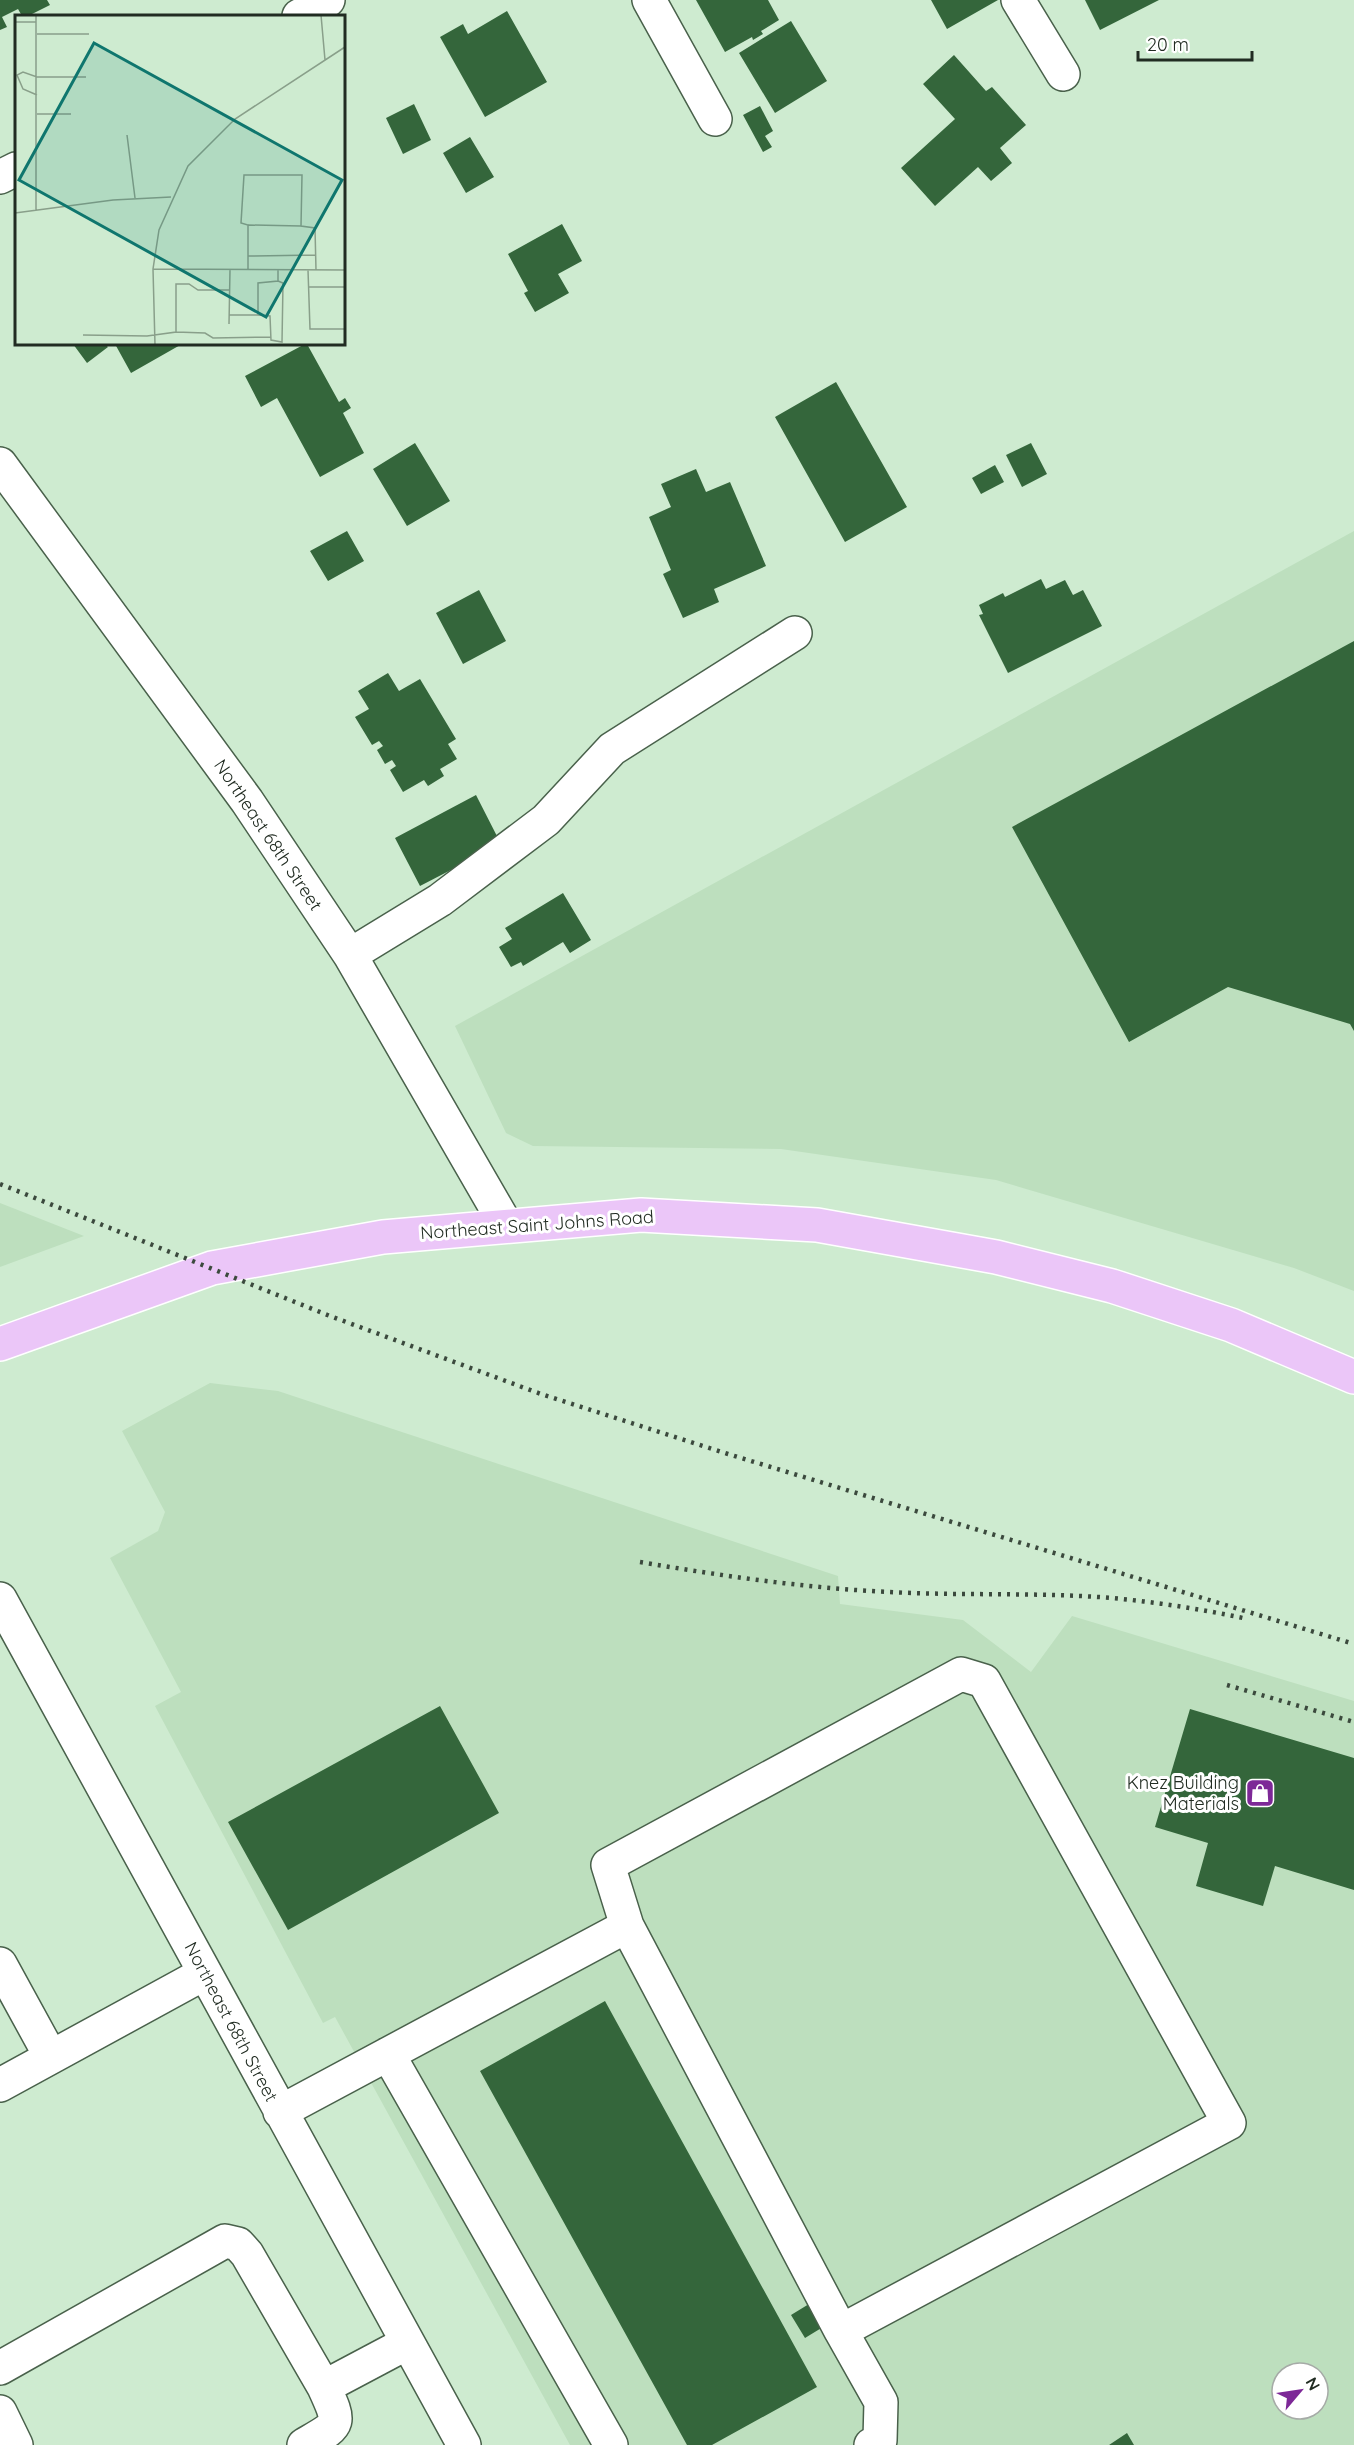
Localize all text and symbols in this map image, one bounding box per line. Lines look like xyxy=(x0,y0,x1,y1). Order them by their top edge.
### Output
inset map xyxy=(15,15,345,345)
scale bar xyxy=(1138,24,1252,62)
text: 20 m xyxy=(1147,33,1189,56)
street label: Northeast 68th Street xyxy=(209,755,328,915)
street label: Northeast Saint Johns Road xyxy=(419,1205,654,1244)
place label: Knez Building Materials xyxy=(1127,1771,1239,1815)
shop icon: Knez Building Materials xyxy=(1244,1777,1276,1809)
street label: Northeast 68th Street xyxy=(180,1938,283,2106)
north arrow xyxy=(1270,2361,1330,2421)
text: N xyxy=(1302,2374,1325,2394)

